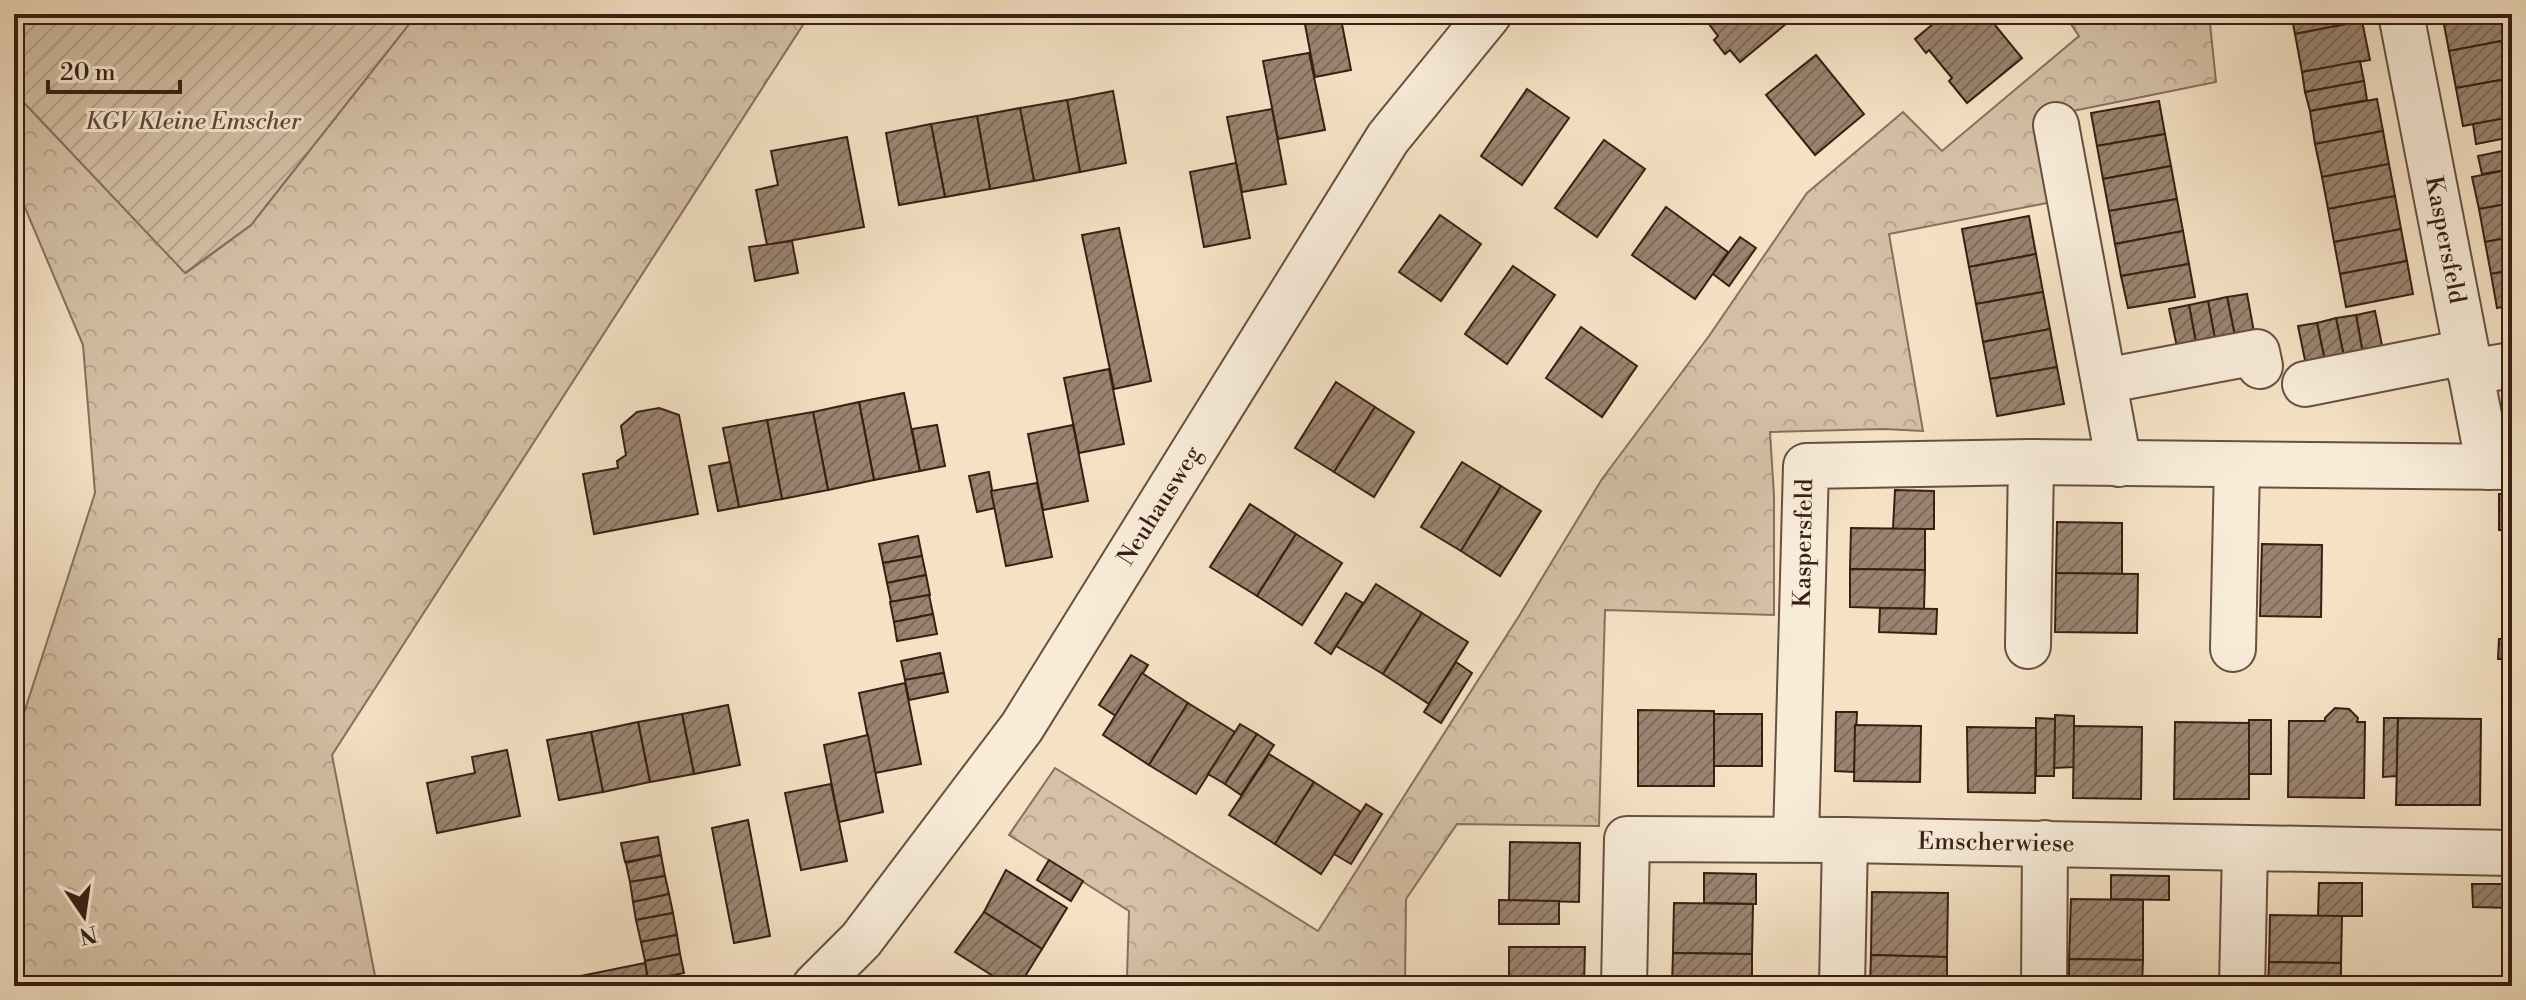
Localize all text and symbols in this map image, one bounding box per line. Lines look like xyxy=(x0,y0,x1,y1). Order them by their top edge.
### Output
scale bar xyxy=(48,44,180,94)
text: 20 m xyxy=(60,58,116,88)
park label: KGV Kleine Emscher xyxy=(85,107,302,137)
street label: Kaspersfeld xyxy=(2418,174,2472,307)
street label: Neuhausweg xyxy=(1111,440,1209,571)
street label: Kaspersfeld xyxy=(1788,478,1820,608)
street label: Emscherwiese xyxy=(1917,827,2075,859)
north arrow xyxy=(44,876,124,956)
text: N xyxy=(76,919,100,949)

